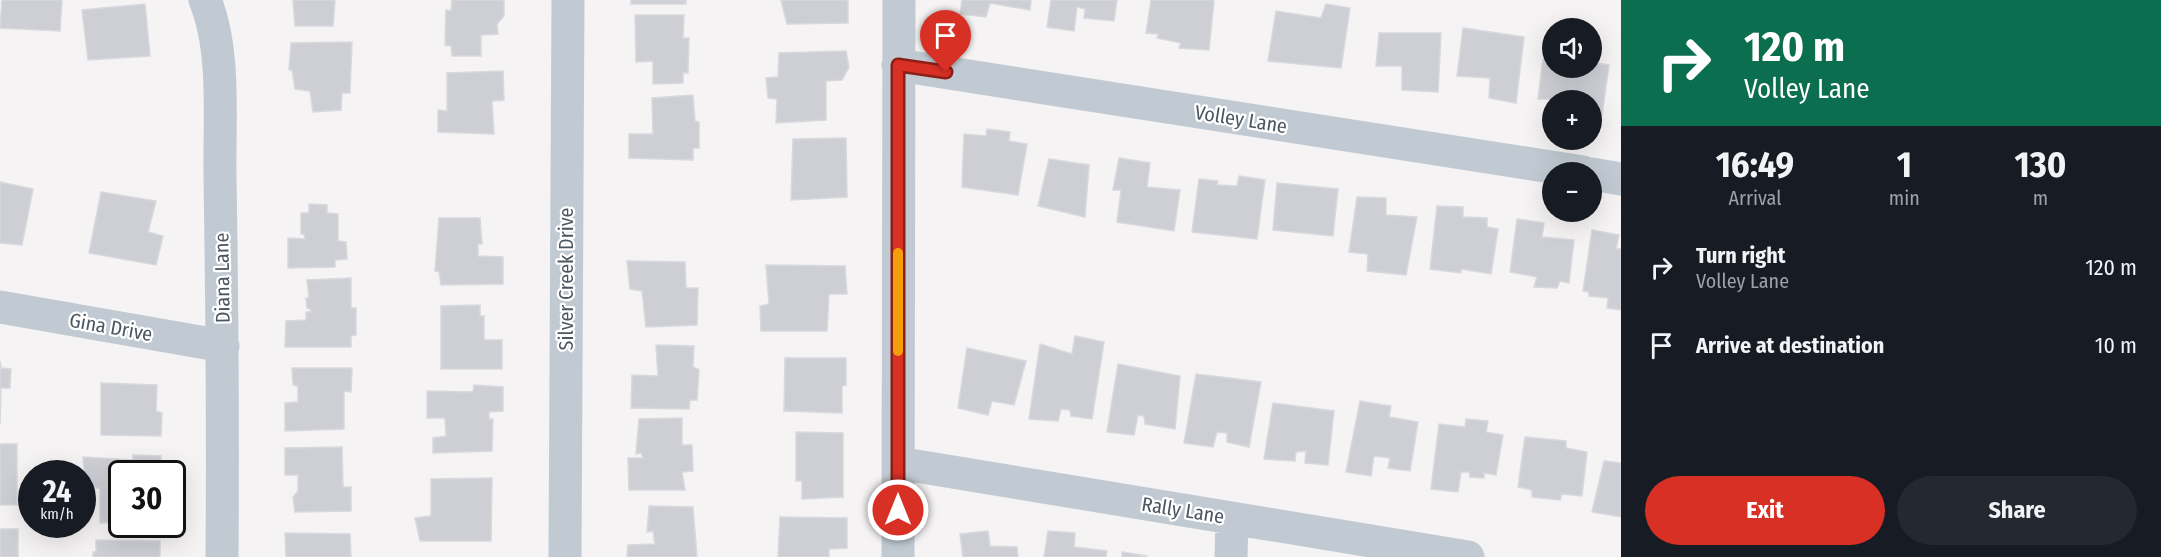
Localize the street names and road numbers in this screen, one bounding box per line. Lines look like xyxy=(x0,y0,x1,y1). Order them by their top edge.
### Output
street label: Volley Lane xyxy=(1193,100,1289,138)
street label: Silver Creek Drive xyxy=(554,208,578,350)
street label: Diana Lane xyxy=(209,233,235,323)
street label: Gina Drive xyxy=(68,308,154,346)
street label: Rally Lane xyxy=(1140,492,1226,528)

